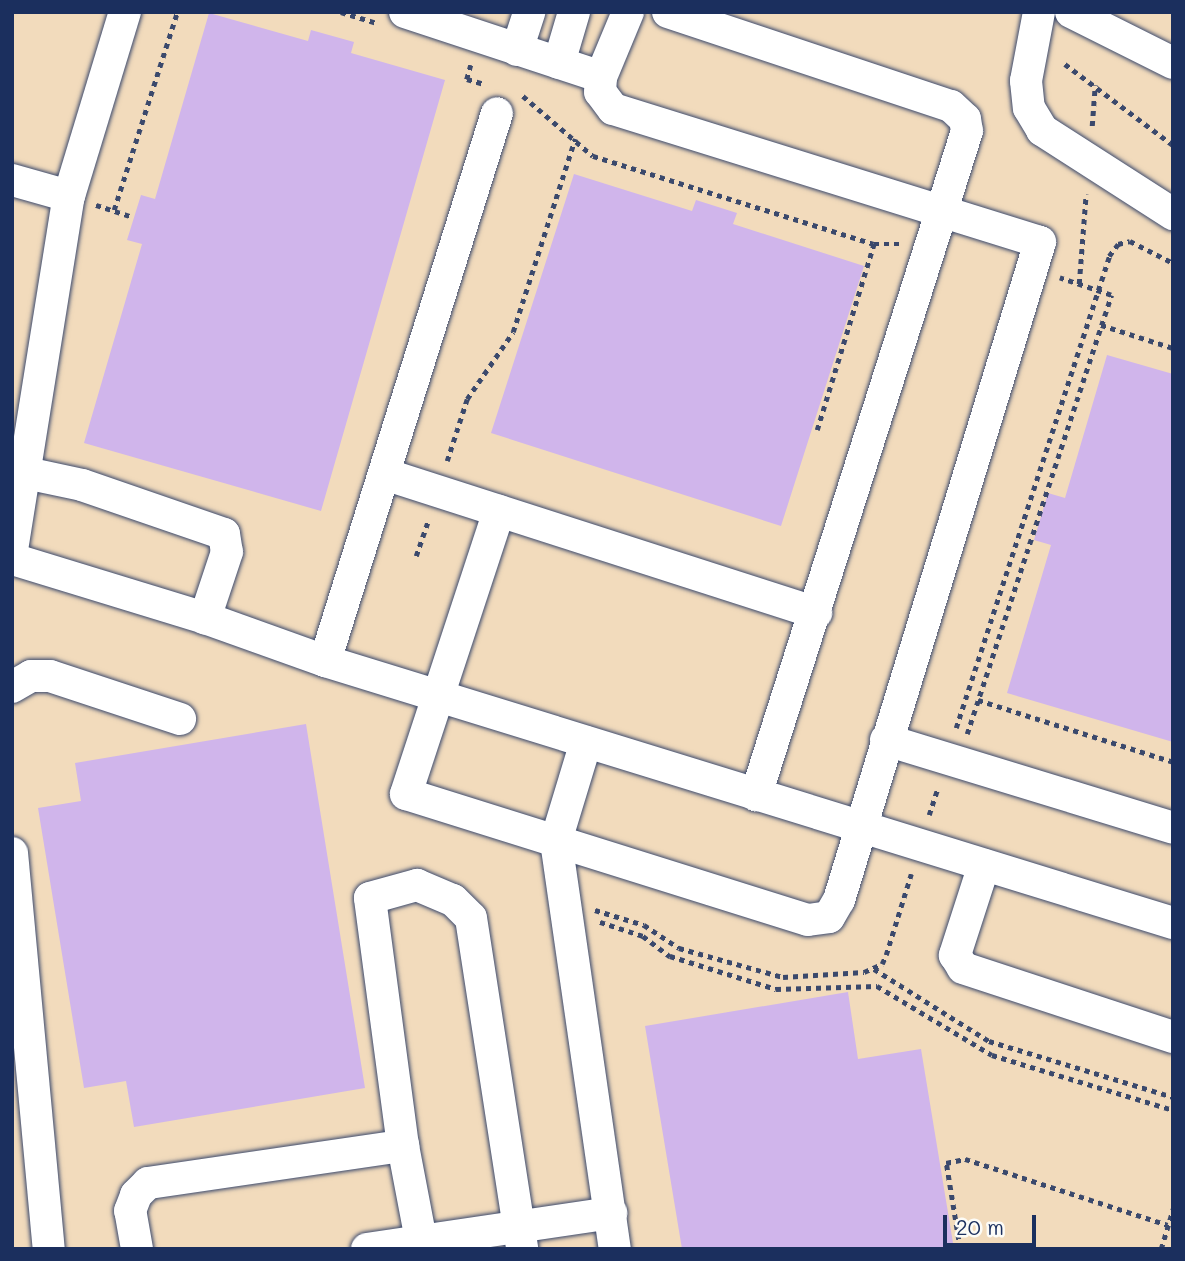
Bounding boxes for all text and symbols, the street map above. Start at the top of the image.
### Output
scale bar [947,1202,1040,1246]
text: 20 m [956,1213,1004,1240]

